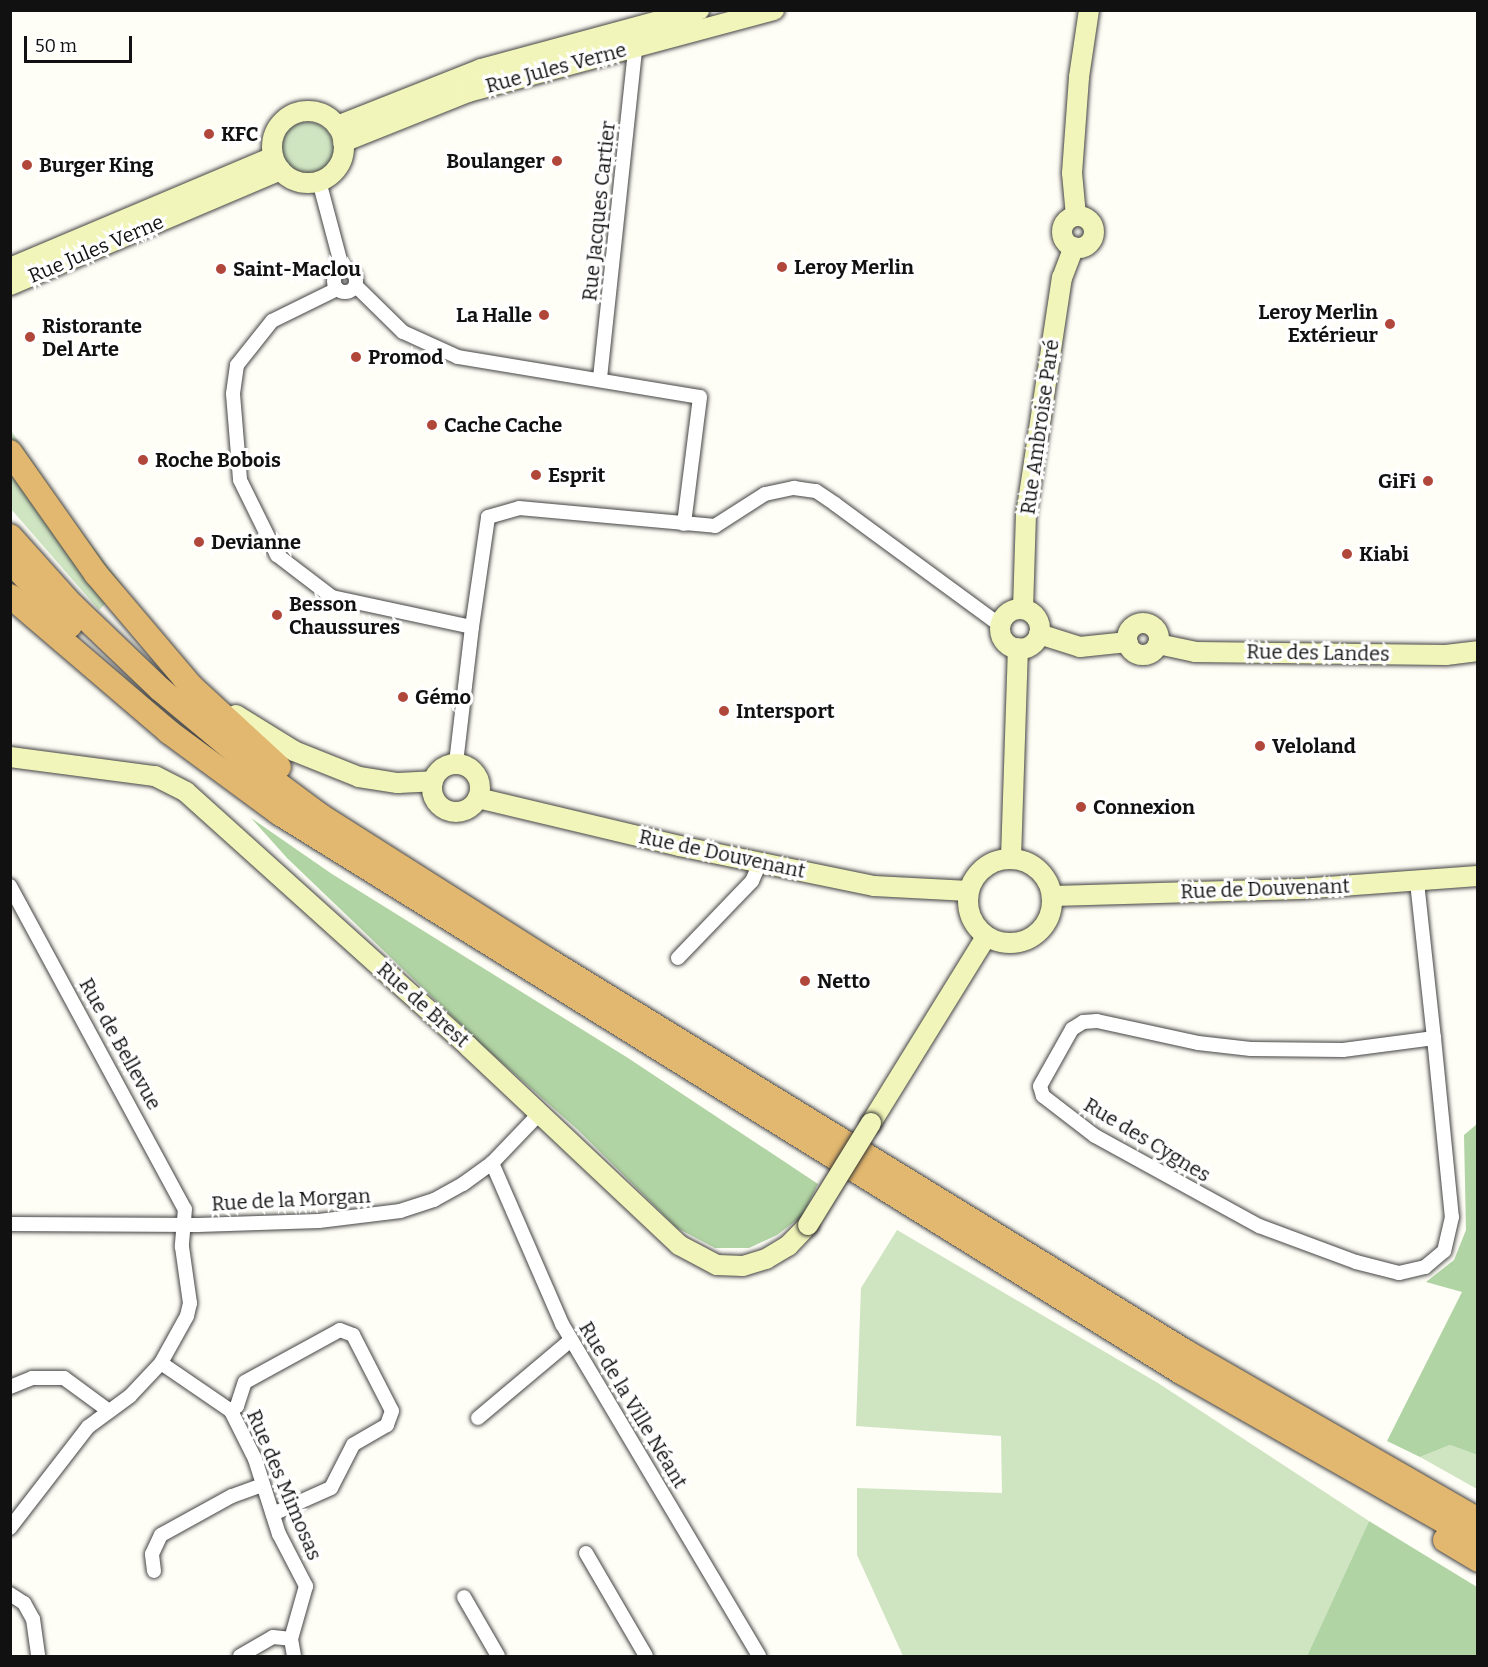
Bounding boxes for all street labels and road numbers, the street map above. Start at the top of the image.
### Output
street label: Rue Jules Verne [483,38,629,98]
street label: Rue Jacques Cartier [578,120,620,302]
street label: Rue Jules Verne [25,210,167,288]
street label: Rue Ambroise Paré [1016,338,1064,516]
street label: Rue des Landes [1246,640,1390,666]
street label: Rue de Douvenant [637,825,807,883]
street label: Rue de Douvenant [1180,874,1350,904]
street label: Rue de Brest [372,957,474,1053]
street label: Rue de Bellevue [74,974,166,1114]
street label: Rue des Cygnes [1079,1093,1215,1187]
street label: Rue de la Morgan [211,1184,371,1216]
street label: Rue de la Ville Néant [574,1317,692,1493]
street label: Rue des Mimosas [242,1406,326,1564]

